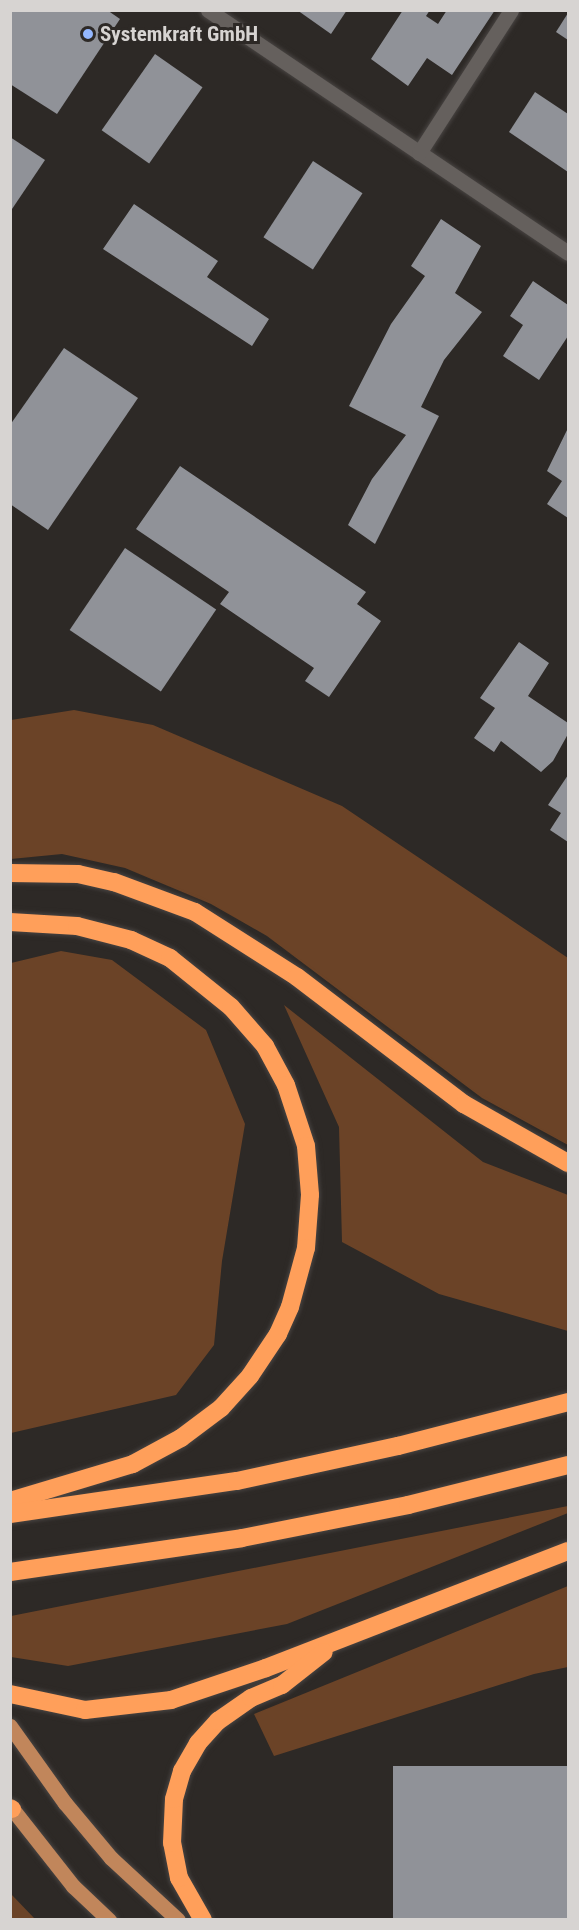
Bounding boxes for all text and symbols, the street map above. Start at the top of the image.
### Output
place label: Systemkraft GmbH [100,21,258,47]
marker: Systemkraft GmbH [81,27,95,41]

